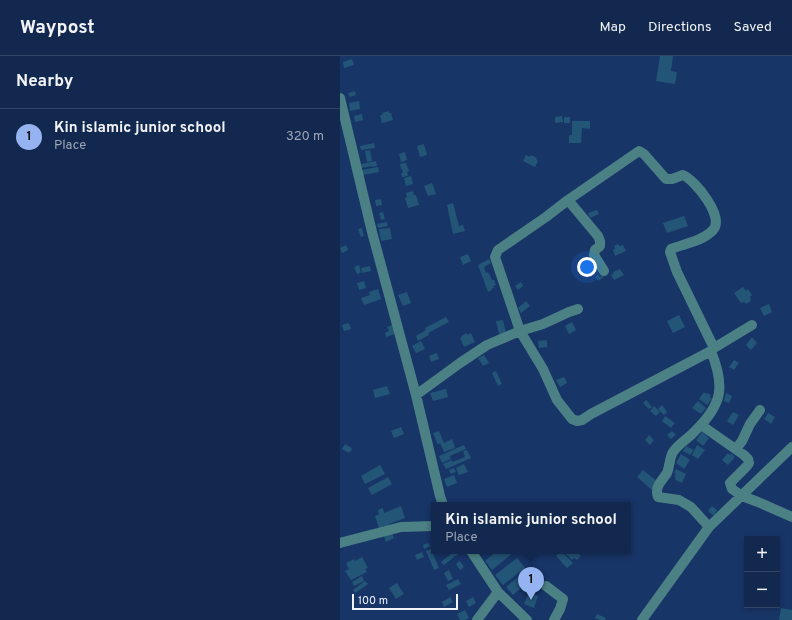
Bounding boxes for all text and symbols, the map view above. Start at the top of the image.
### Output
text: Waypost [20,16,95,40]
text: Map [600,19,626,36]
text: Directions [648,19,712,36]
text: Saved [734,19,772,36]
text: Nearby [16,71,73,93]
text: Kin islamic junior school [54,119,226,138]
text: 1 [26,129,32,145]
text: 320 m [286,129,324,145]
text: Place [54,138,86,154]
your location [577,257,597,277]
popup [431,502,631,554]
text: Kin islamic junior school [445,511,617,530]
text: Place [445,530,477,546]
map controls [744,536,780,608]
button: + [744,536,780,572]
pin: 1 [518,567,544,600]
button: − [744,572,780,608]
scale bar [352,592,458,611]
text: 100 m [358,594,388,608]

